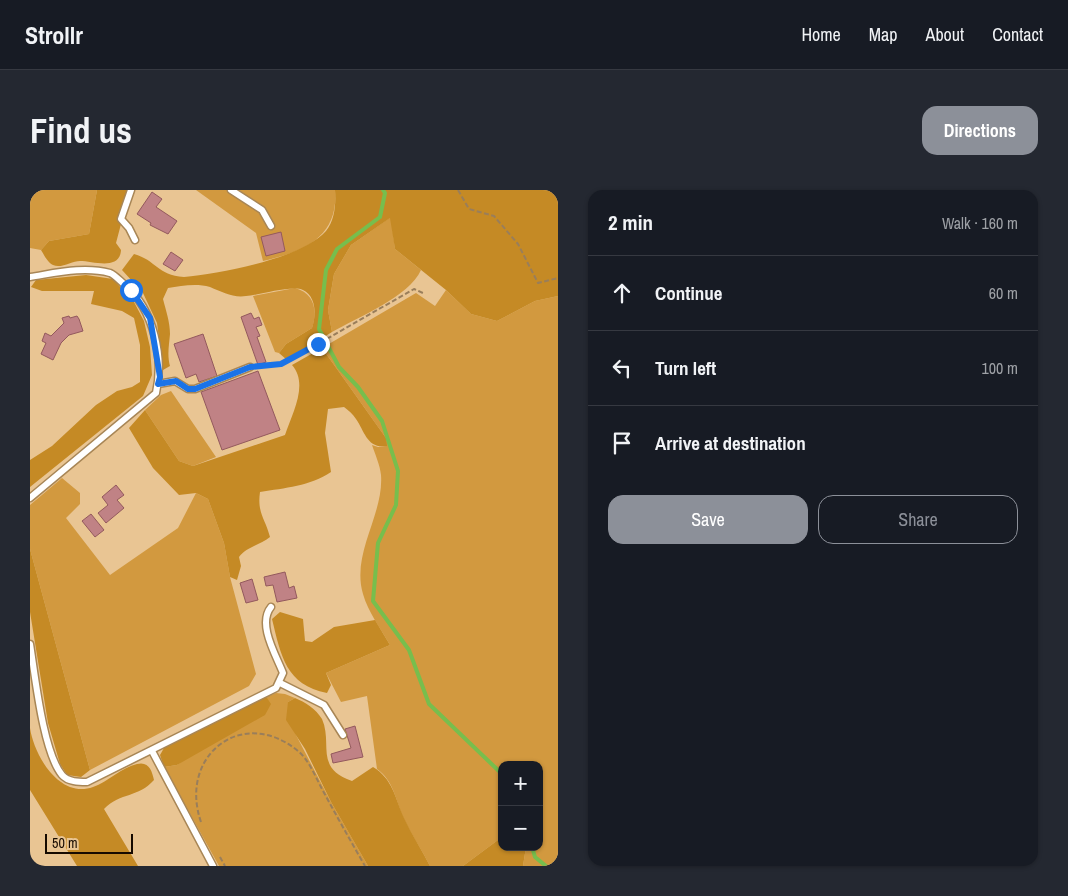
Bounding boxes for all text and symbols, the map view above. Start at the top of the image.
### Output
text: Strollr [25,19,83,51]
text: Home [801,22,841,47]
text: Map [869,22,898,47]
text: About [926,22,964,47]
text: Contact [992,22,1043,47]
button: Directions [922,106,1038,155]
text: Find us [30,107,132,154]
text: 2 min [608,208,653,237]
text: Walk · 160 m [942,212,1018,234]
route start [120,279,143,302]
icon: ahead [608,279,636,307]
text: Continue [655,280,723,306]
text: 60 m [989,282,1018,304]
route end [307,333,330,356]
icon: left [608,354,636,382]
text: Turn left [655,355,716,381]
text: 100 m [982,357,1018,379]
icon: arrive [608,429,636,457]
text: Arrive at destination [655,430,806,456]
button: Save [608,495,808,544]
button: Share [818,495,1018,544]
map controls [498,761,543,851]
button: + [498,761,543,806]
button: − [498,806,543,851]
scale bar [45,831,132,854]
text: 50 m [52,834,78,852]

